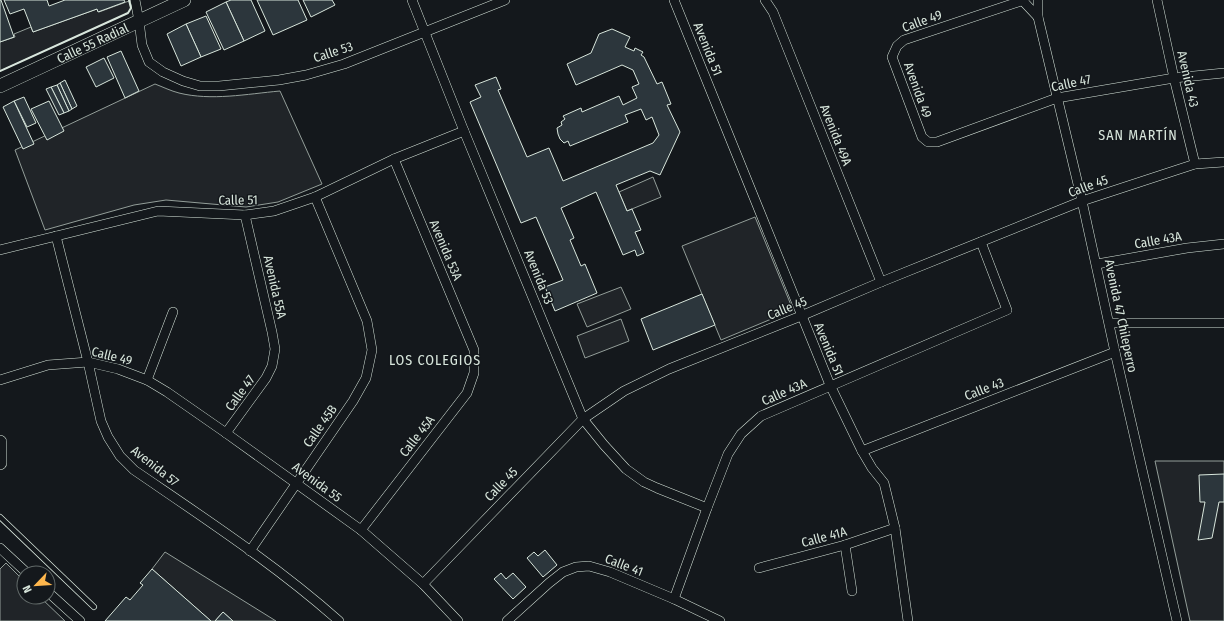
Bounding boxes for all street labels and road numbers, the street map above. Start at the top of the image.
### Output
street label: Calle 49 [900,7,944,35]
street label: Calle 55 Radial [54,19,131,66]
street label: Avenida 51 [691,20,725,78]
street label: Calle 53 [311,39,355,65]
street label: Avenida 43 [1174,49,1202,109]
street label: Avenida 49 [901,60,935,120]
street label: Calle 47 [1050,71,1092,95]
street label: Avenida 49A [817,102,855,168]
street label: Calle 45 [1066,172,1110,200]
street label: Calle 51 [218,192,258,208]
street label: Avenida 53A [427,218,465,283]
street label: Calle 43A [1133,228,1183,252]
street label: Avenida 53 [521,248,557,306]
street label: Avenida 55A [260,254,290,320]
street label: Avenida 47 Chileperro [1102,258,1140,374]
street label: Calle 45 [765,293,809,323]
street label: Avenida 51 [811,320,847,378]
street label: Calle 49 [90,344,134,368]
street label: Calle 47 [222,372,258,414]
street label: Calle 43A [759,375,809,409]
street label: Calle 43 [962,375,1006,403]
street label: Calle 45B [300,402,340,450]
street label: Calle 45A [396,412,438,460]
street label: Avenida 57 [128,443,182,489]
street label: Avenida 55 [289,459,345,505]
street label: Calle 45 [481,464,521,504]
street label: Calle 41A [800,524,849,550]
street label: Calle 41 [603,551,645,579]

